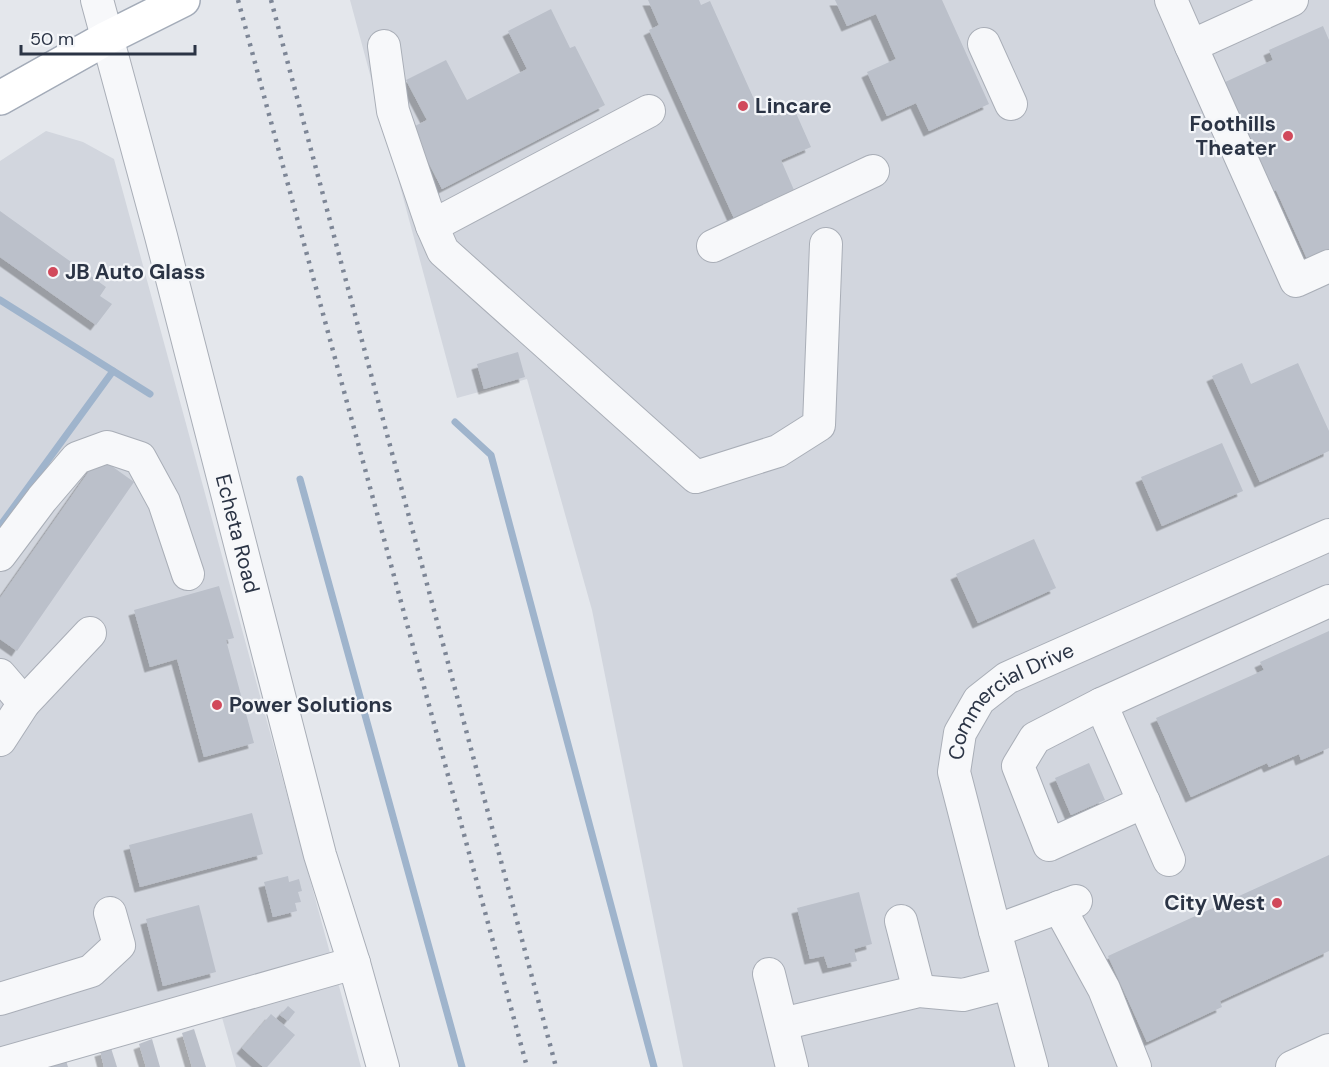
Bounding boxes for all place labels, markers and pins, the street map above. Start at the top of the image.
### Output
place label: Lincare [755,92,832,120]
marker: Lincare [736,99,750,113]
place label: Foothills Theater [1189,110,1276,162]
marker: Foothills Theater [1281,129,1295,143]
place label: JB Auto Glass [65,258,206,286]
marker: JB Auto Glass [46,265,60,279]
place label: Power Solutions [229,691,393,719]
marker: Power Solutions [210,698,224,712]
place label: City West [1164,889,1265,917]
marker: City West [1270,896,1284,910]

